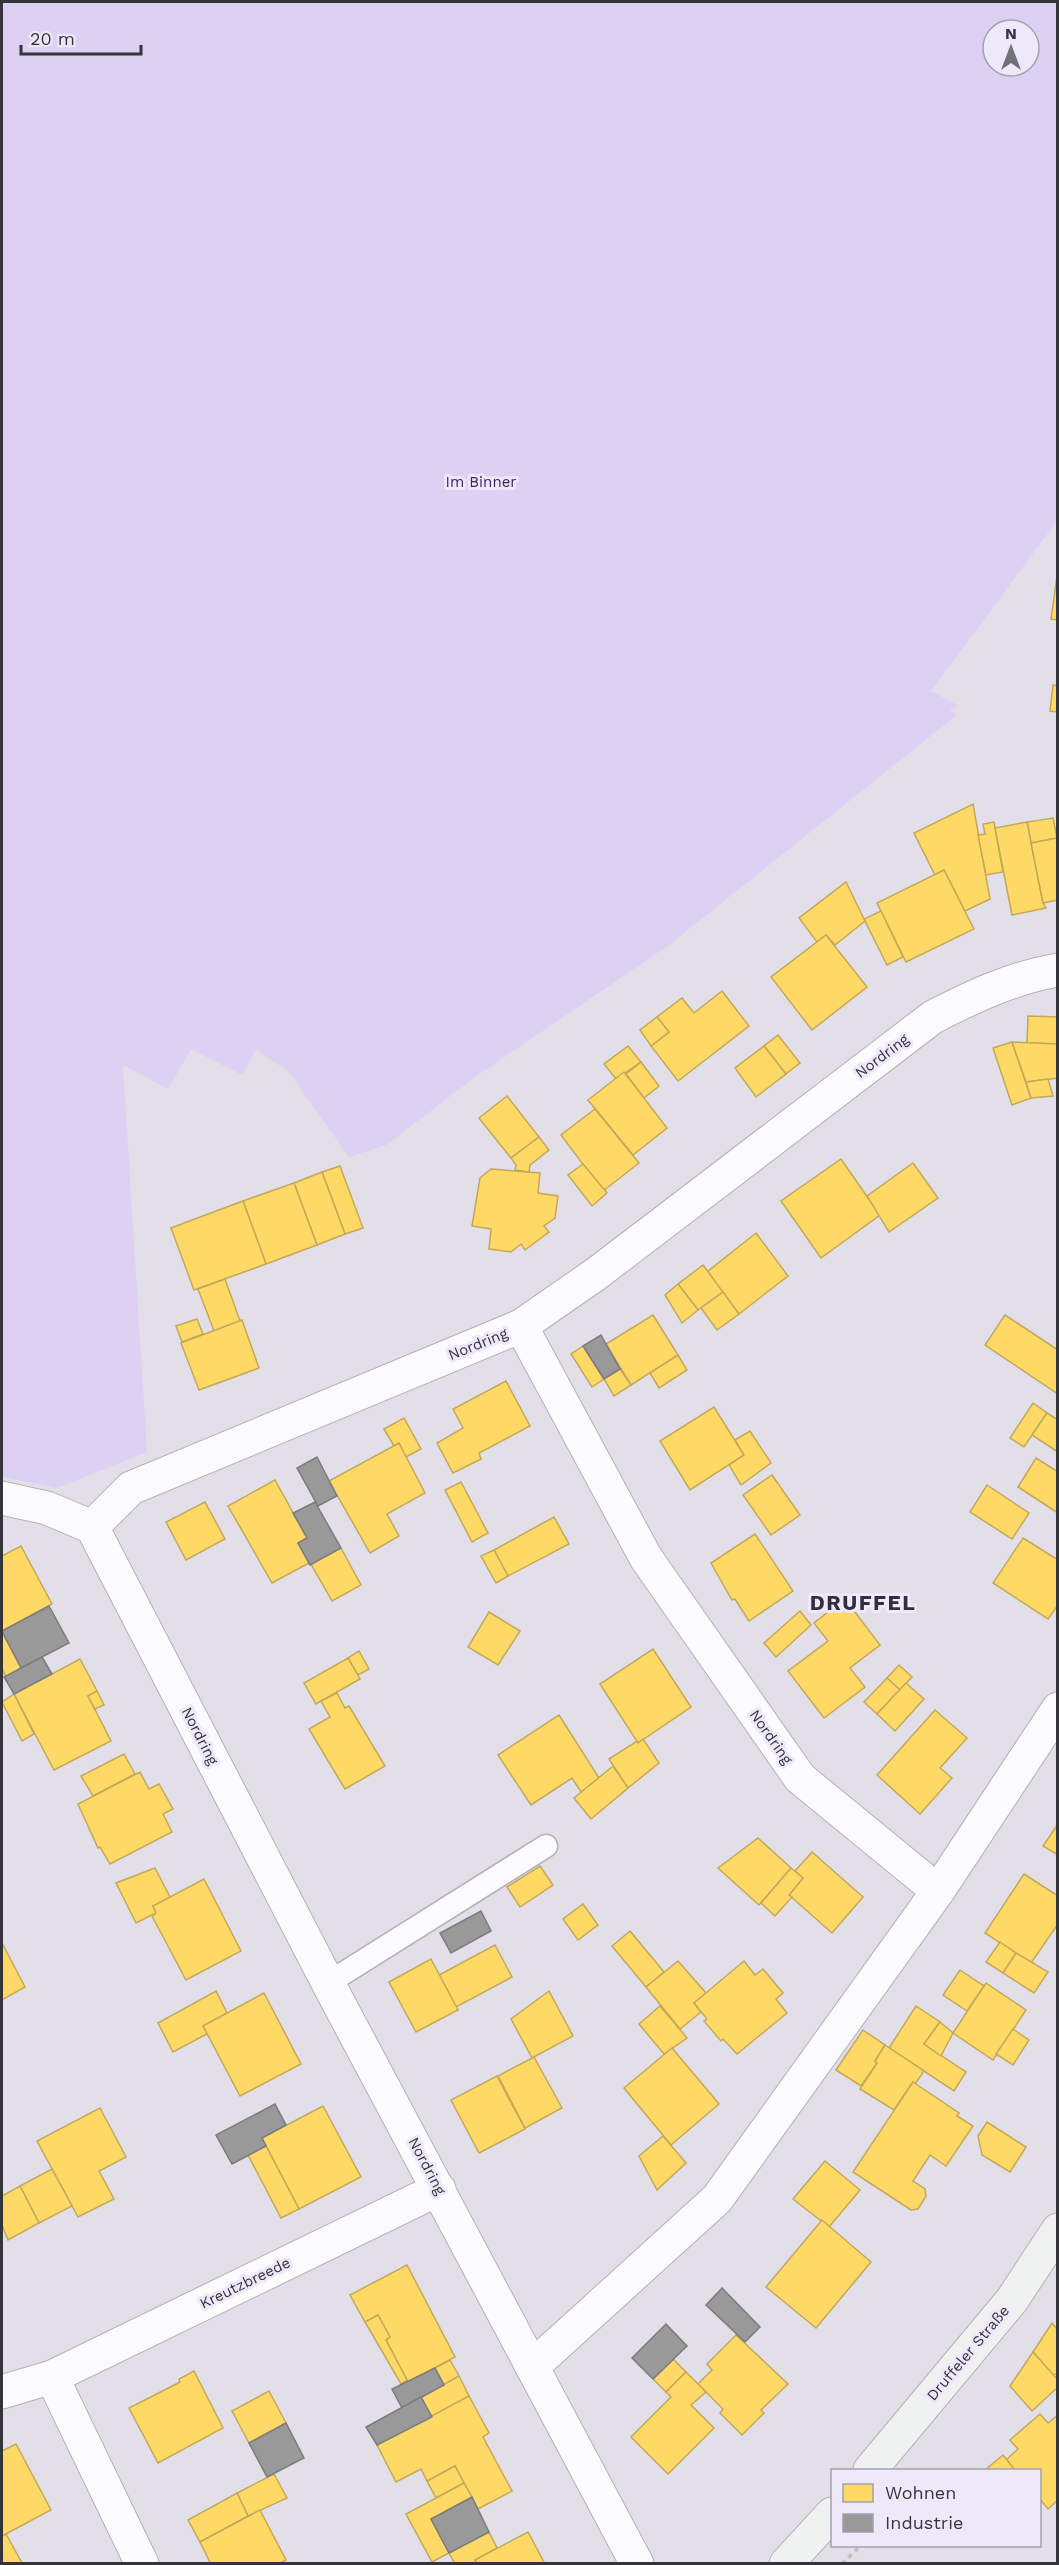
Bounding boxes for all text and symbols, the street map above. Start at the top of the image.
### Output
scale bar [21,18,141,56]
north arrow [981,18,1041,78]
text: N [1005,24,1017,43]
text: 20 m [30,28,75,49]
park label: Im Binner [446,473,516,491]
street label: Nordring [852,1030,912,1082]
street label: Nordring [446,1324,510,1364]
district label: DRUFFEL [810,1590,916,1615]
street label: Nordring [178,1704,222,1768]
street label: Nordring [746,1706,796,1768]
street label: Nordring [404,2134,450,2198]
street label: Kreutzbreede [197,2253,293,2313]
street label: Druffeler Straße [923,2302,1013,2404]
legend [831,2469,1041,2547]
text: Wohnen [885,2482,956,2503]
text: Industrie [885,2512,963,2533]

